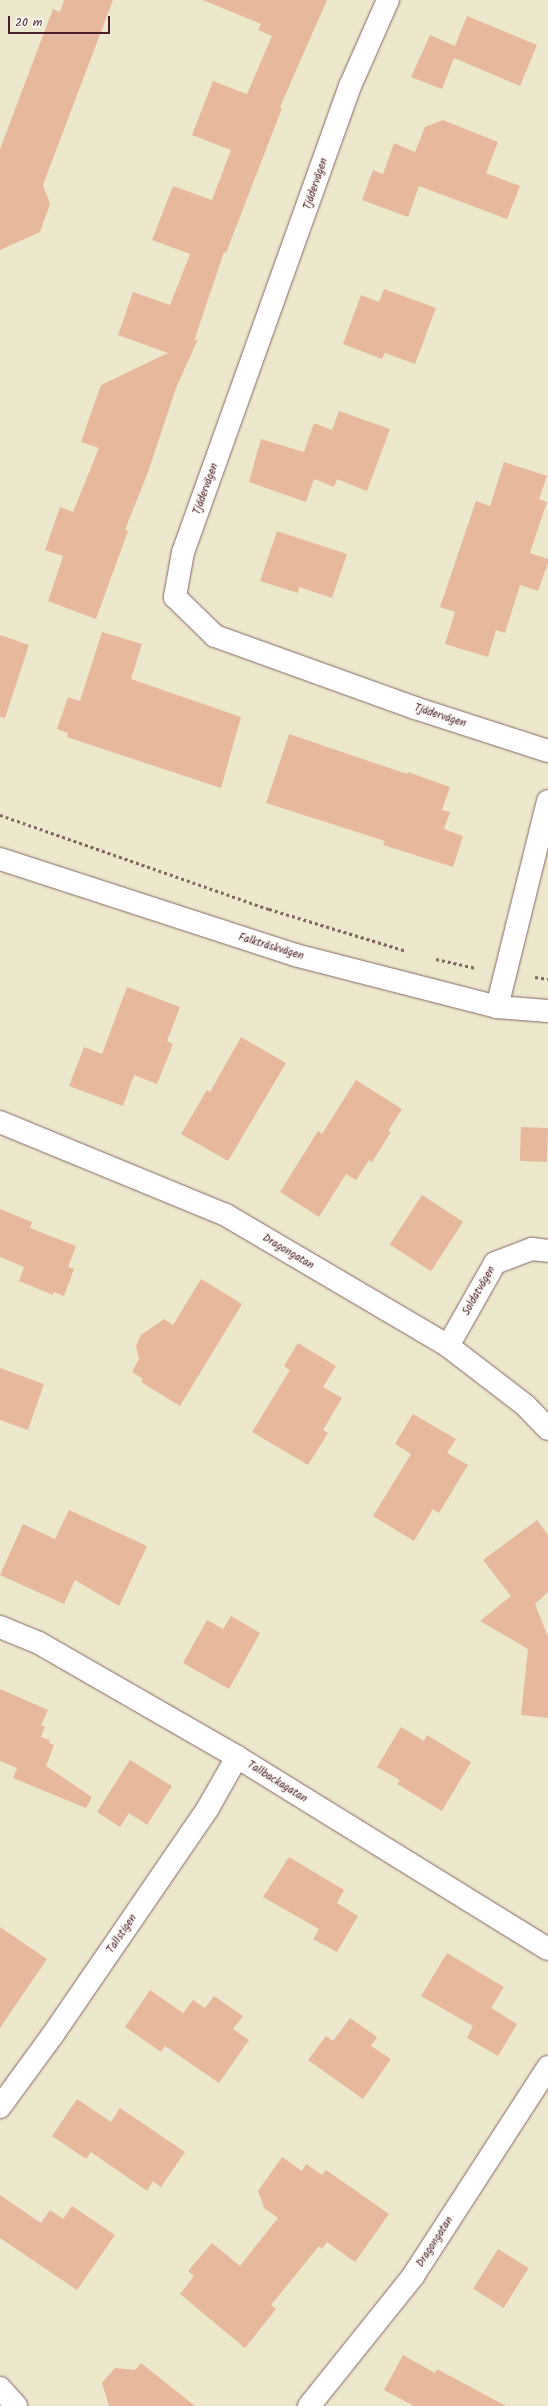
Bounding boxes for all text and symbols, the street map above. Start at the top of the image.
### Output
scale bar [10,8,112,34]
text: 20 m [15,13,42,32]
street label: Tjädervägen [301,156,331,212]
street label: Tjädervägen [191,461,221,517]
street label: Tjädervägen [412,701,468,731]
street label: Falkträskvägen [237,931,305,963]
street label: Dragongatan [260,1232,316,1272]
street label: Soldatvägen [460,1264,498,1318]
street label: Tallbackagatan [245,1758,309,1806]
street label: Tallstigen [104,1912,140,1956]
street label: Dragongatan [414,2214,456,2270]

